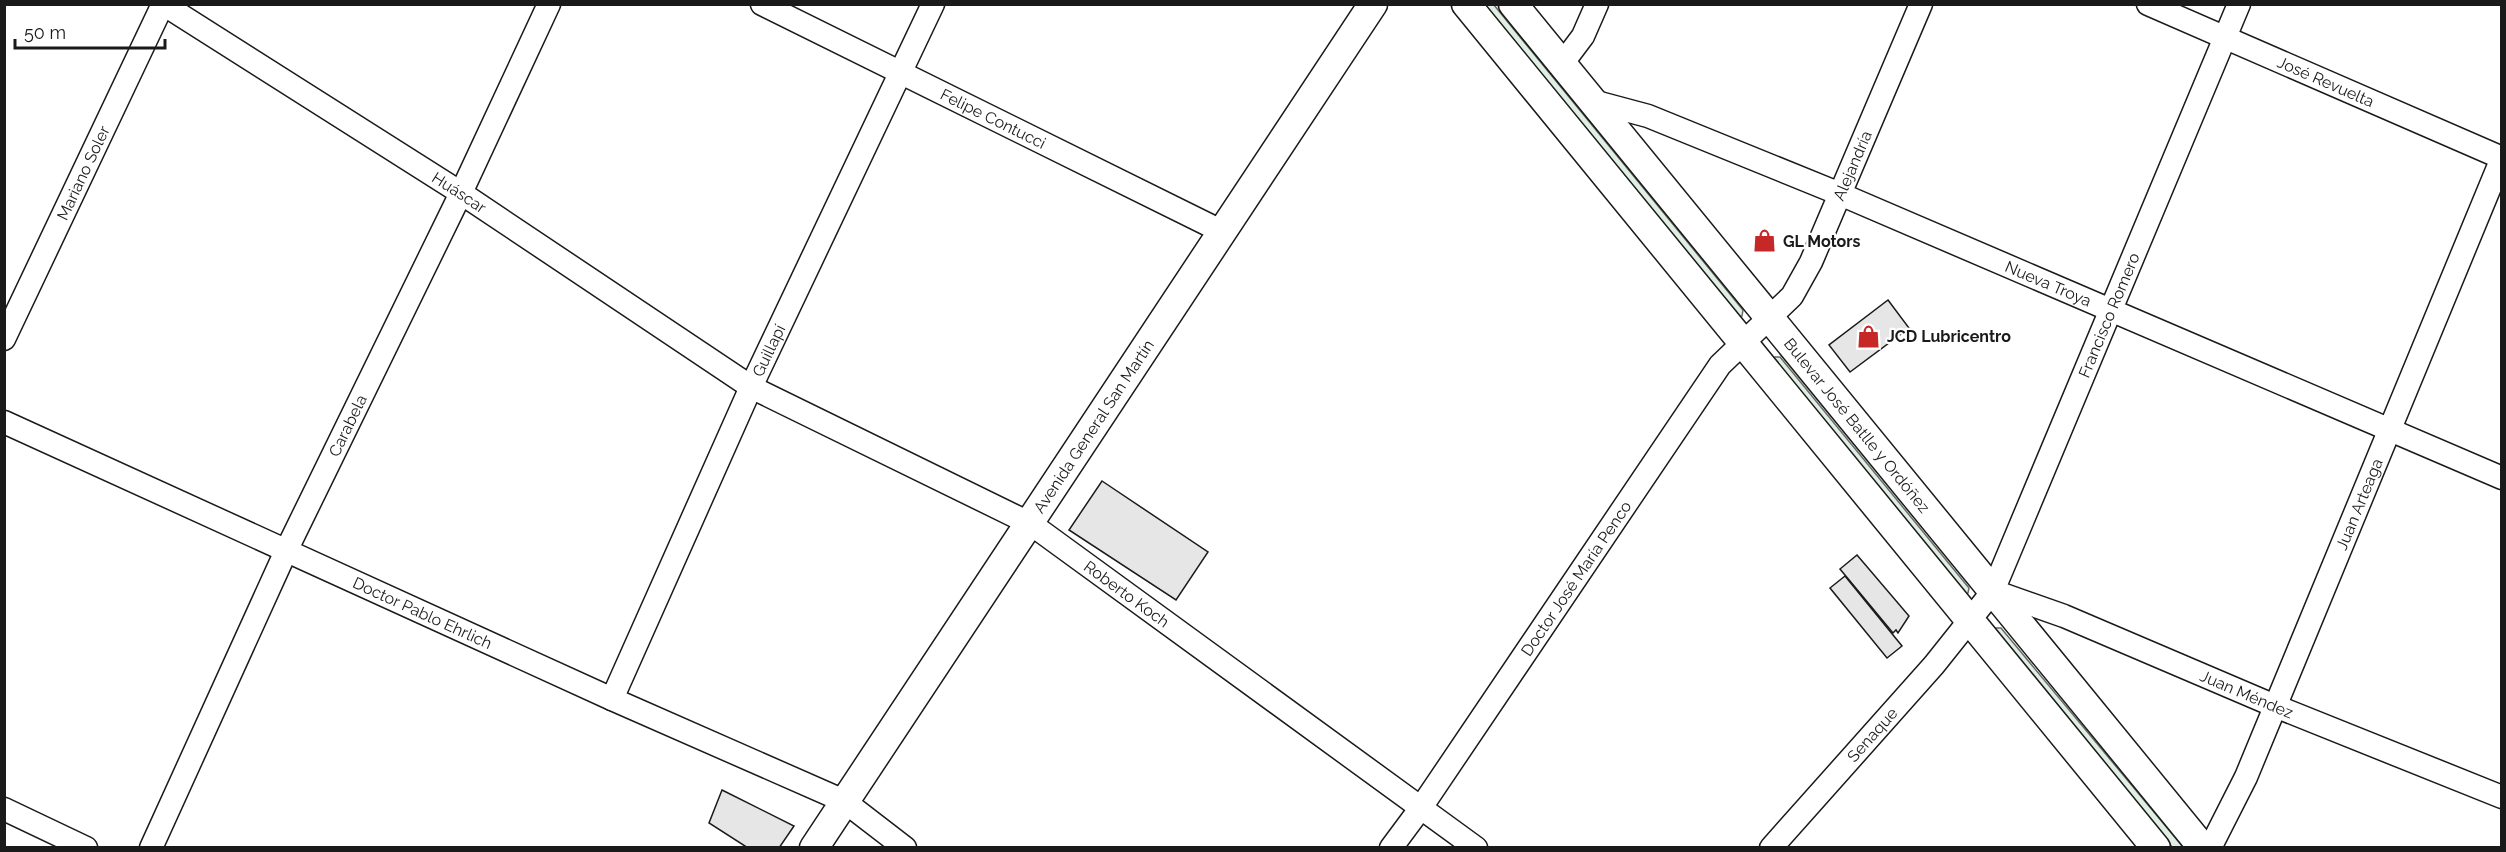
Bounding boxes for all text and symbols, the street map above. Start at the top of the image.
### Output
scale bar [15,12,165,50]
text: 50 m [24,22,66,43]
street label: José Revuelta [2275,52,2377,111]
street label: Felipe Contucci [937,84,1049,152]
street label: Mariano Soler [52,122,114,223]
street label: Alejandría [1829,128,1875,203]
street label: Huáscar [429,168,490,217]
shop icon: GL Motors [1752,228,1778,254]
place label: GL Motors [1783,232,1861,251]
street label: Francisco Romero [2074,250,2143,380]
street label: Nueva Troya [2002,257,2094,310]
street label: Guillapí [748,321,789,380]
shop icon: JCD Lubricentro [1856,323,1882,349]
place label: JCD Lubricentro [1887,327,2011,346]
street label: Bulevar José Batlle y Ordóñez [1780,334,1934,517]
street label: Avenida General San Martín [1029,336,1158,516]
street label: Carabela [324,391,370,459]
street label: Juan Arteaga [2332,455,2386,553]
street label: Doctor José María Penco [1517,497,1635,660]
street label: Roberto Koch [1080,556,1173,631]
street label: Doctor Pablo Ehrlich [350,573,495,653]
street label: Juan Méndez [2198,666,2296,722]
street label: Senaque [1843,704,1901,765]

